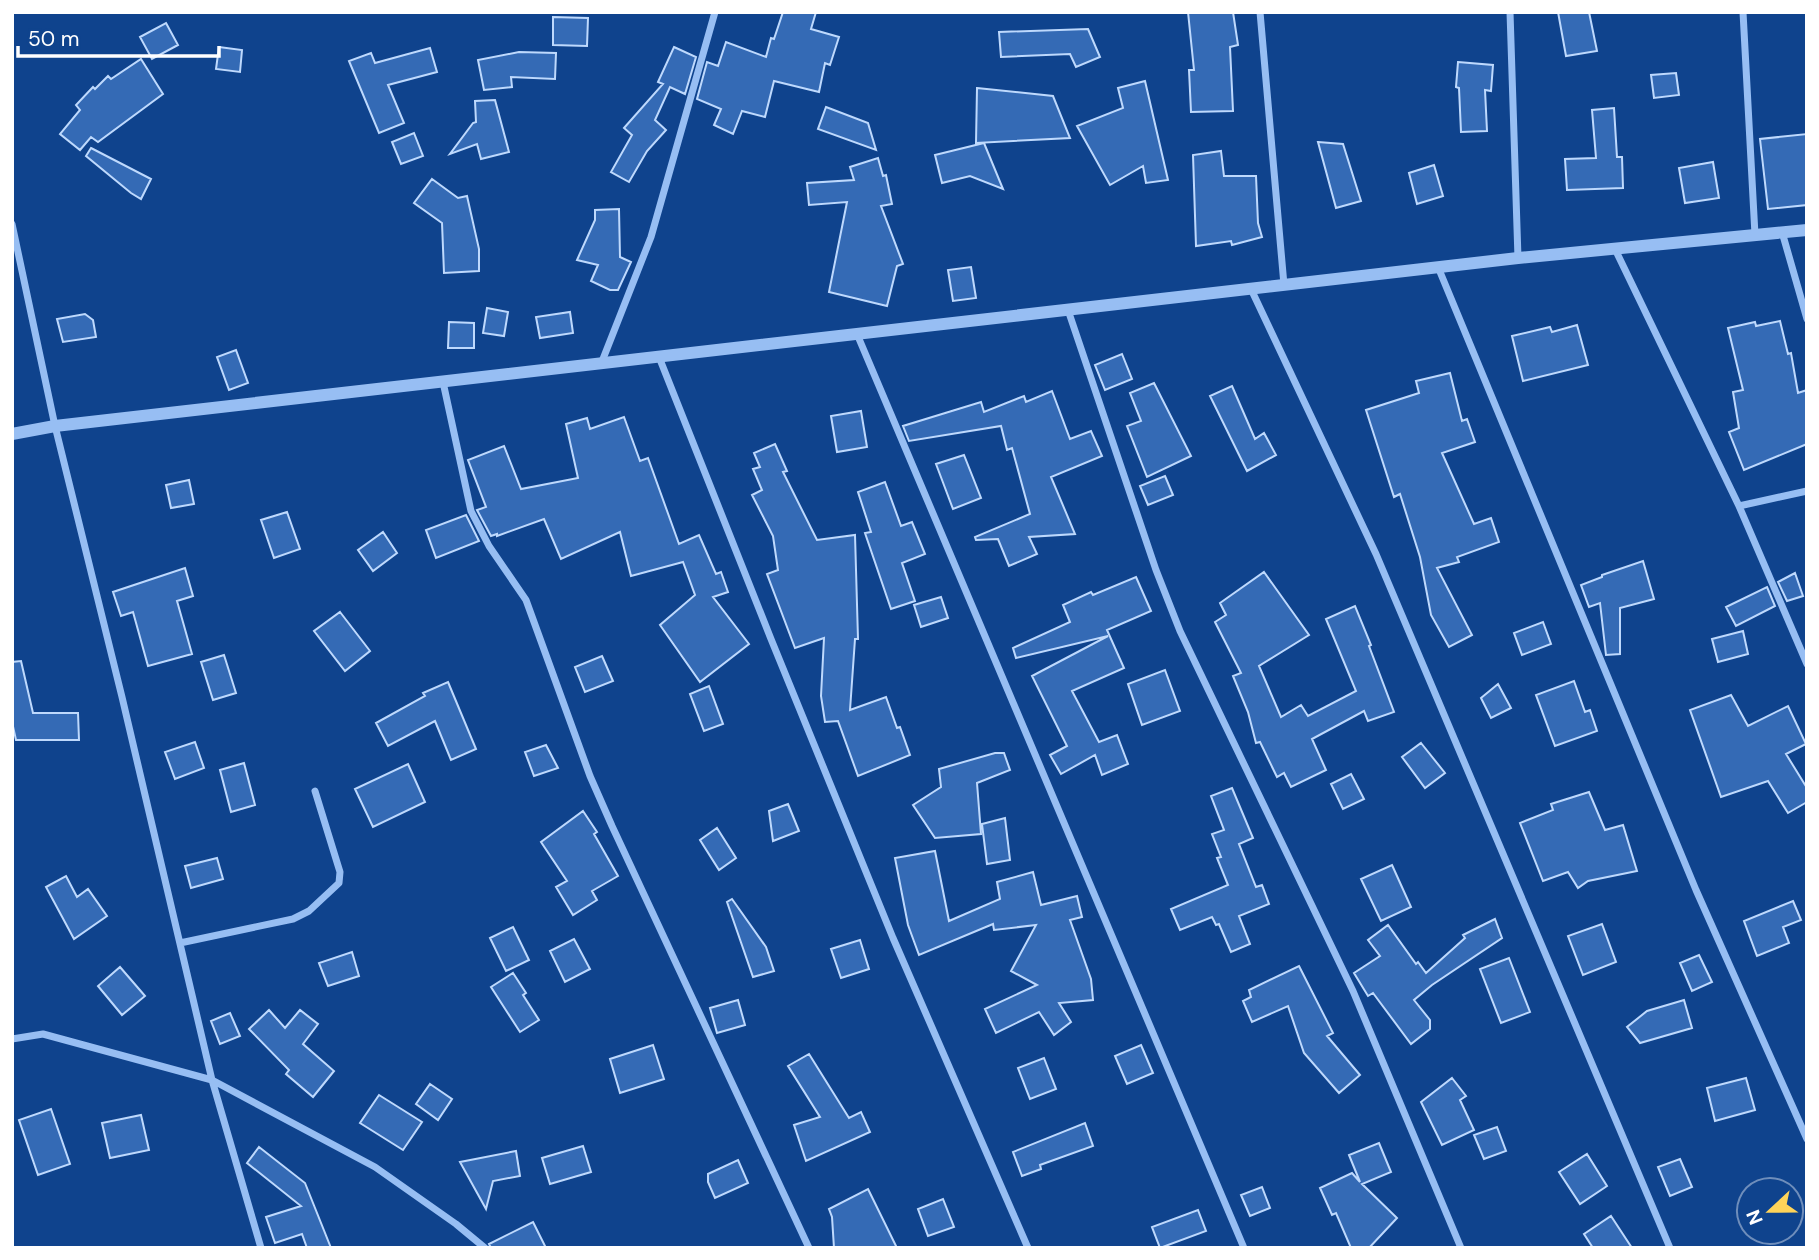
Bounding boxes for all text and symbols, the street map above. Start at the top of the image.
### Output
scale bar [18,14,219,58]
text: 50 m [28,25,79,53]
north arrow [1735,1176,1805,1246]
text: N [1741,1206,1769,1228]

